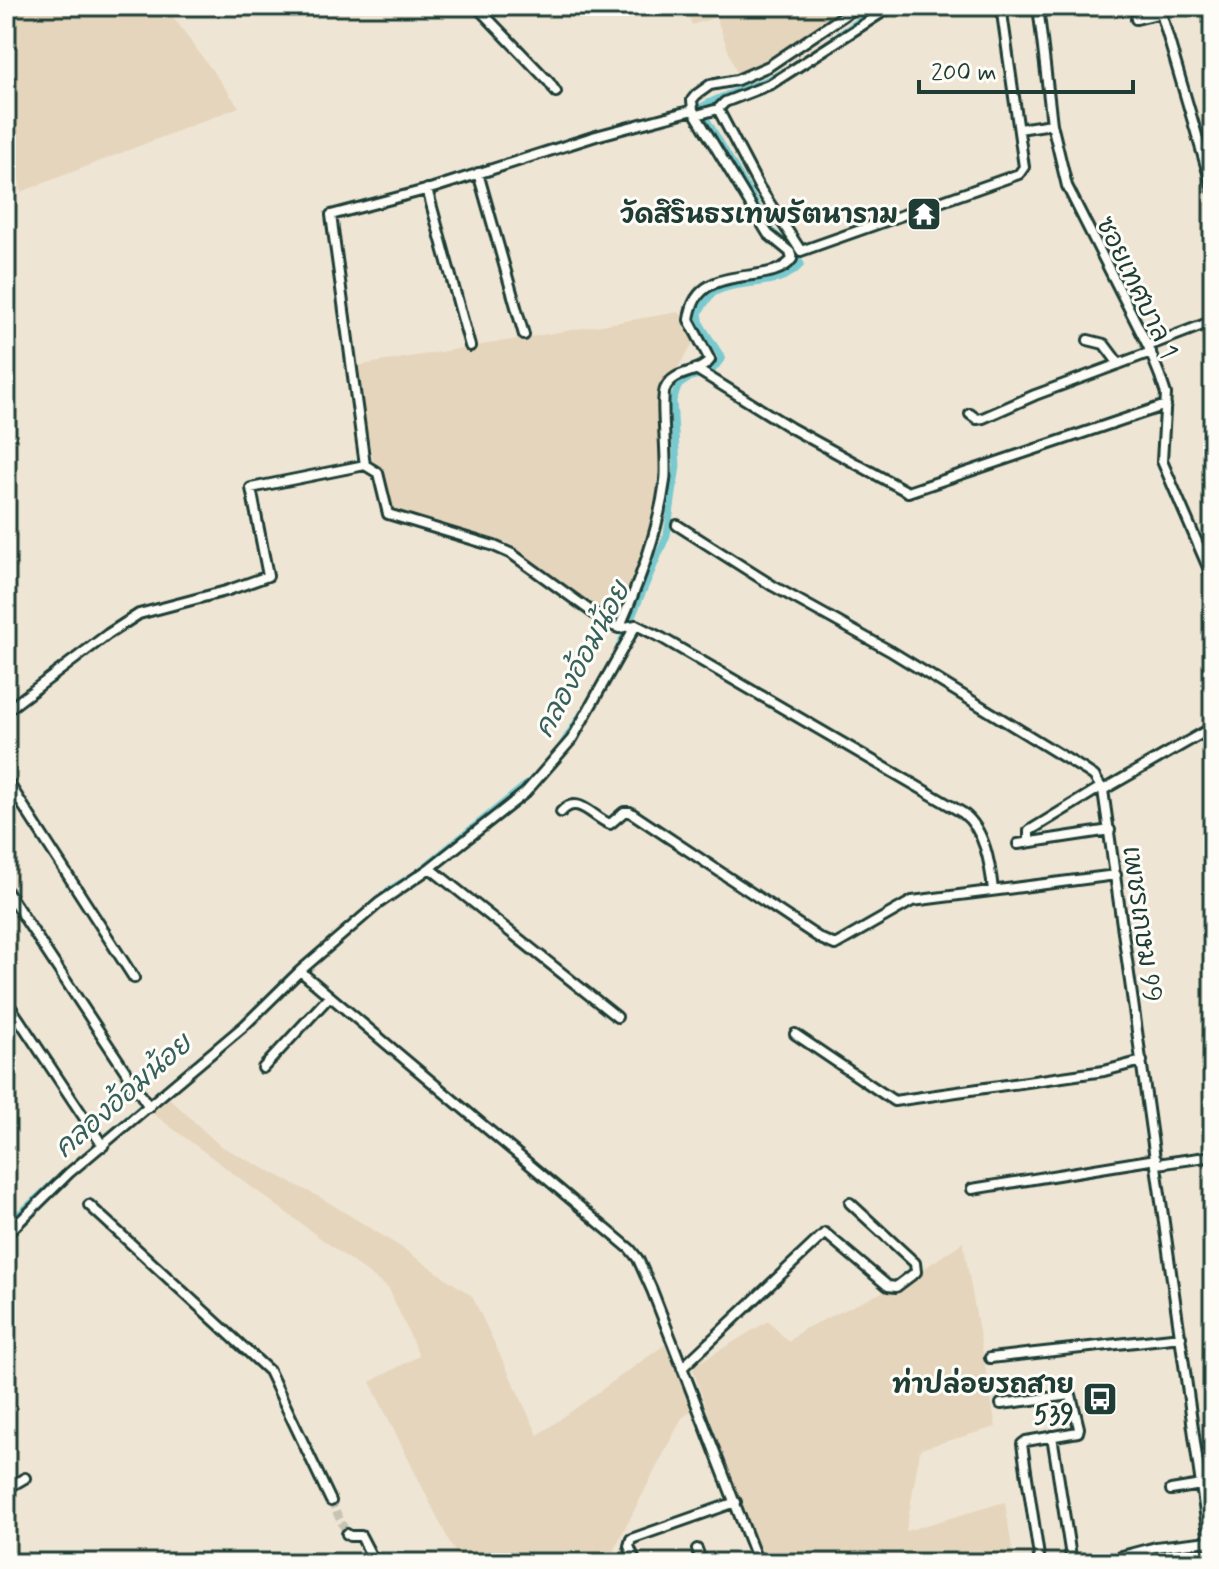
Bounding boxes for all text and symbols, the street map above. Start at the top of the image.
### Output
scale bar [919,44,1133,94]
text: 200 m [931,58,997,89]
temple icon: วัดสิรินธรเทพรัตนาราม [905,195,943,233]
place label: วัดสิรินธรเทพรัตนาราม [620,198,898,233]
street label: ซอยเทศบาล 1 [1087,211,1185,365]
water label: คลองอ้อมน้อย [526,573,641,745]
street label: เพชรเกษม 99 [1113,844,1169,1005]
water label: คลองอ้อมน้อย [46,1024,203,1167]
place label: ท่าปล่อยรถสาย 539 [892,1367,1074,1433]
bus stop icon: ท่าปล่อยรถสาย 539 [1081,1380,1119,1418]

